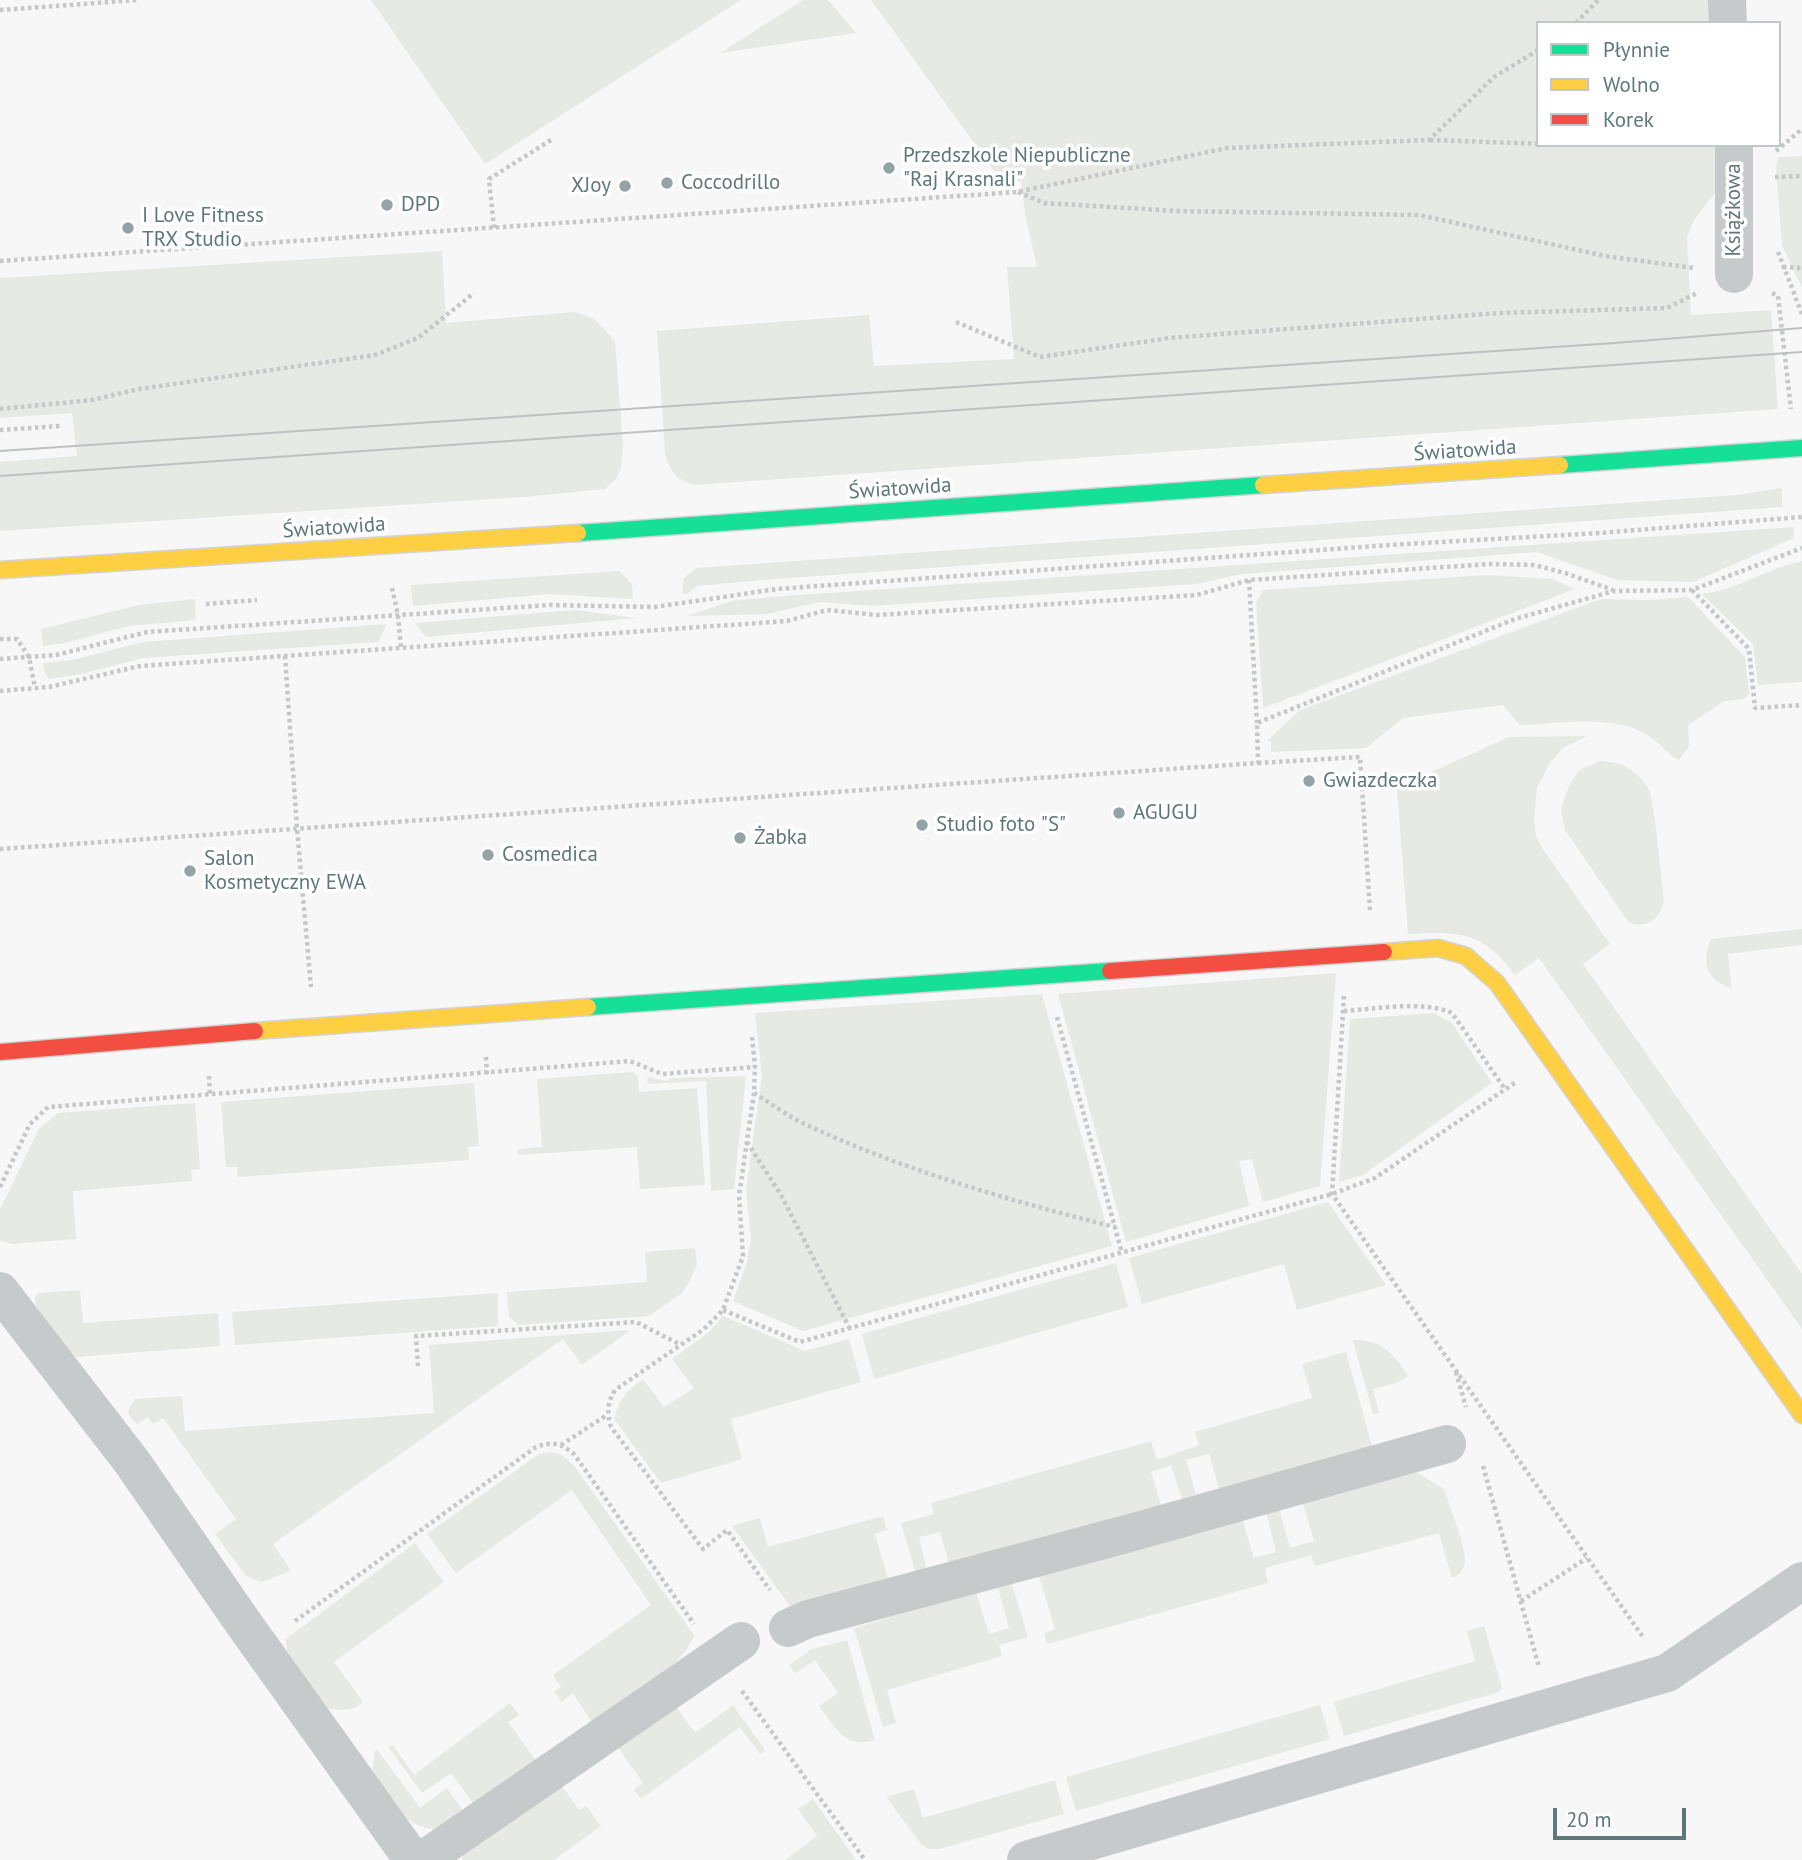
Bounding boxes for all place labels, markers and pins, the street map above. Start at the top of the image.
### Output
place label: Przedszkole Niepubliczne "Raj Krasnali" [903,143,1131,193]
marker: Przedszkole Niepubliczne "Raj Krasnali" [881,160,897,176]
place label: Coccodrillo [681,170,780,196]
place label: XJoy [571,173,611,199]
marker: Coccodrillo [659,175,675,191]
marker: XJoy [617,178,633,194]
place label: DPD [401,192,440,218]
marker: DPD [379,197,395,213]
place label: I Love Fitness TRX Studio [142,203,264,253]
marker: I Love Fitness TRX Studio [120,220,136,236]
place label: Gwiazdeczka [1323,768,1437,794]
marker: Gwiazdeczka [1301,773,1317,789]
place label: AGUGU [1133,800,1198,826]
marker: AGUGU [1111,805,1127,821]
place label: Studio foto "S" [936,812,1066,838]
marker: Studio foto "S" [914,817,930,833]
place label: Żabka [754,825,807,851]
marker: Żabka [732,830,748,846]
place label: Cosmedica [502,842,598,868]
place label: Salon Kosmetyczny EWA [204,846,366,896]
marker: Cosmedica [480,847,496,863]
marker: Salon Kosmetyczny EWA [182,863,198,879]

